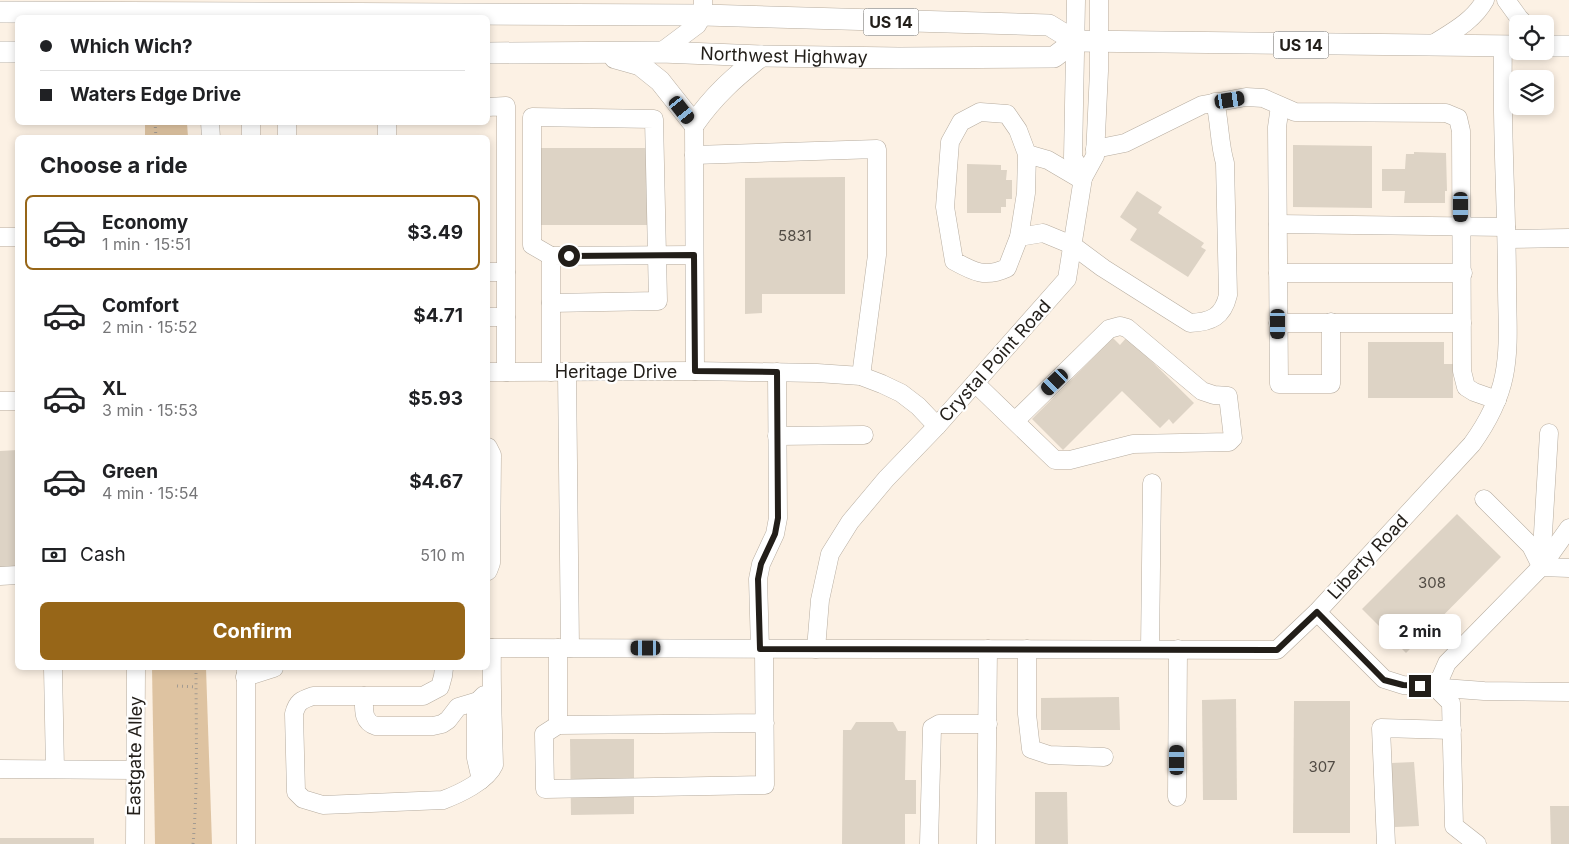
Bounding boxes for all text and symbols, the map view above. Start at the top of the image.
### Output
road number: US 14 [864,8,918,36]
map controls [1509,15,1554,115]
button: locate [1509,15,1554,60]
road number: US 14 [1274,32,1328,58]
text: Which Wich? [70,35,193,58]
street label: Northwest Highway [700,43,868,68]
button: layers [1509,70,1554,115]
text: Waters Edge Drive [70,83,241,106]
car [1214,90,1245,110]
car [666,94,697,126]
text: Choose a ride [40,152,188,178]
car [1453,192,1468,222]
icon: car [42,210,87,255]
text: Economy [102,211,188,234]
text: $3.49 [407,221,463,244]
house number: 5831 [778,226,812,245]
text: 1 min · 15:51 [102,234,191,254]
route start [558,245,580,267]
icon: car [42,293,87,338]
text: Comfort [102,294,179,317]
street label: Crystal Point Road [934,295,1055,426]
text: $4.71 [413,304,463,327]
car [1270,309,1285,339]
text: 2 min · 15:52 [102,317,198,337]
street label: Heritage Drive [555,361,677,382]
car [1039,366,1071,398]
icon: car [42,376,87,421]
text: XL [102,377,127,400]
text: $5.93 [408,387,463,410]
text: 3 min · 15:53 [102,400,198,420]
icon: car [42,459,87,504]
text: Green [102,460,158,483]
text: $4.67 [409,470,463,493]
text: 4 min · 15:54 [102,483,199,503]
street label: Liberty Road [1323,510,1412,603]
icon: cash [40,541,68,569]
text: Cash [80,543,126,566]
text: 510 m [420,545,465,565]
house number: 308 [1418,573,1446,592]
button: Confirm [40,602,465,660]
callout: 2 min [1379,614,1461,648]
text: 2 min [1399,621,1441,641]
car [631,641,661,656]
route end [1409,675,1431,697]
street label: Eastgate Alley [123,696,146,816]
car [1169,745,1184,775]
house number: 307 [1309,757,1335,776]

